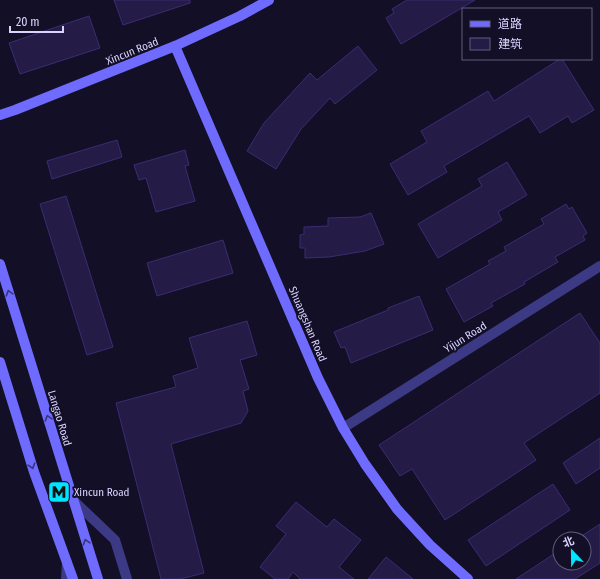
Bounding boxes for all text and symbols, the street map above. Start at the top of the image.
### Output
scale bar [10,8,63,34]
legend [462,8,592,60]
text: 20 m [16,15,40,29]
text: 道路 [498,17,522,31]
street label: Xincun Road [104,35,160,68]
text: 建筑 [498,37,522,51]
street label: Shuangshan Road [286,285,329,364]
one-way arrow [5,290,14,297]
street label: Yijun Road [441,319,489,356]
street label: Langao Road [45,389,74,448]
one-way arrow [44,414,53,421]
one-way arrow [27,462,36,469]
metro station icon: Xincun Road [46,479,72,505]
place label: Xincun Road [74,486,130,499]
north arrow [552,531,592,571]
text: 北 [561,534,576,550]
one-way arrow [82,538,91,545]

